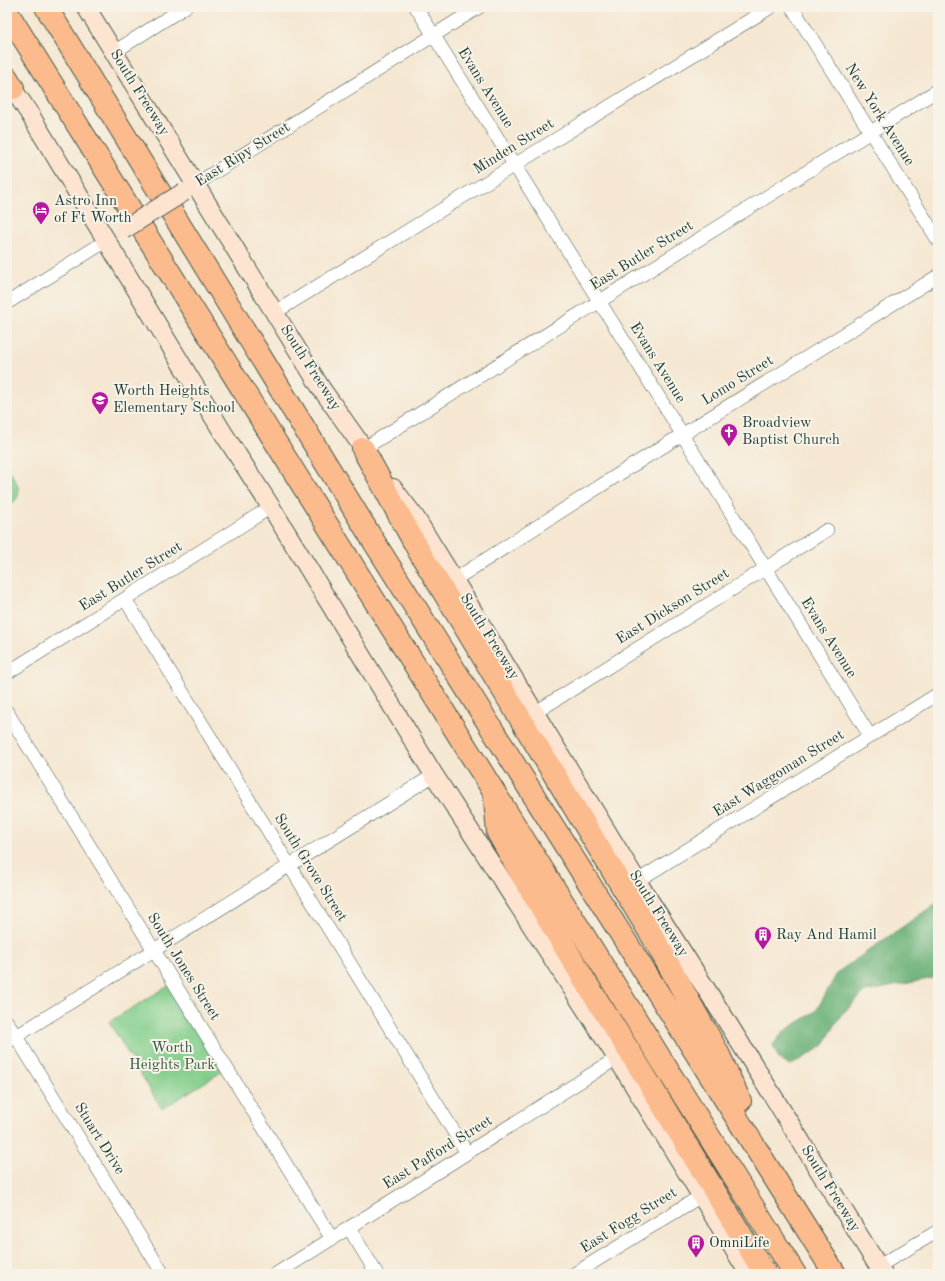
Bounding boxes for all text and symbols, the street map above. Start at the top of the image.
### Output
street label: Evans Avenue [454,45,516,131]
street label: South Freeway [106,47,172,139]
street label: New York Avenue [842,61,917,169]
street label: Minden Street [471,116,557,178]
street label: East Ripy Street [193,120,293,190]
place label: Astro Inn of Ft Worth [54,194,132,226]
hotel icon: Astro Inn of Ft Worth [31,200,51,225]
street label: East Butler Street [588,218,696,294]
street label: Evans Avenue [626,320,688,406]
street label: South Freeway [277,323,343,414]
street label: Lomo Street [700,353,776,409]
place label: Worth Heights Elementary School [113,384,235,416]
school or university icon: Worth Heights Elementary School [90,390,110,415]
place label: Broadview Baptist Church [742,416,840,448]
church icon: Broadview Baptist Church [719,422,739,447]
street label: East Butler Street [77,539,185,615]
street label: East Dickson Street [614,566,732,648]
street label: South Freeway [456,591,522,683]
street label: Evans Avenue [797,595,859,681]
street label: East Waggoman Street [711,728,847,820]
street label: South Grove Street [271,811,349,925]
street label: South Freeway [625,868,691,960]
street label: South Jones Street [144,911,222,1023]
building icon: Ray And Hamil [753,925,773,950]
place label: Ray And Hamil [776,928,877,943]
park label: Worth Heights Park [129,1041,215,1073]
street label: Stuart Drive [71,1100,127,1178]
street label: East Pafford Street [381,1113,495,1193]
street label: South Freeway [797,1143,863,1235]
street label: East Fogg Street [578,1185,680,1257]
building icon: OmniLife [686,1233,706,1258]
place label: OmniLife [709,1236,770,1251]

